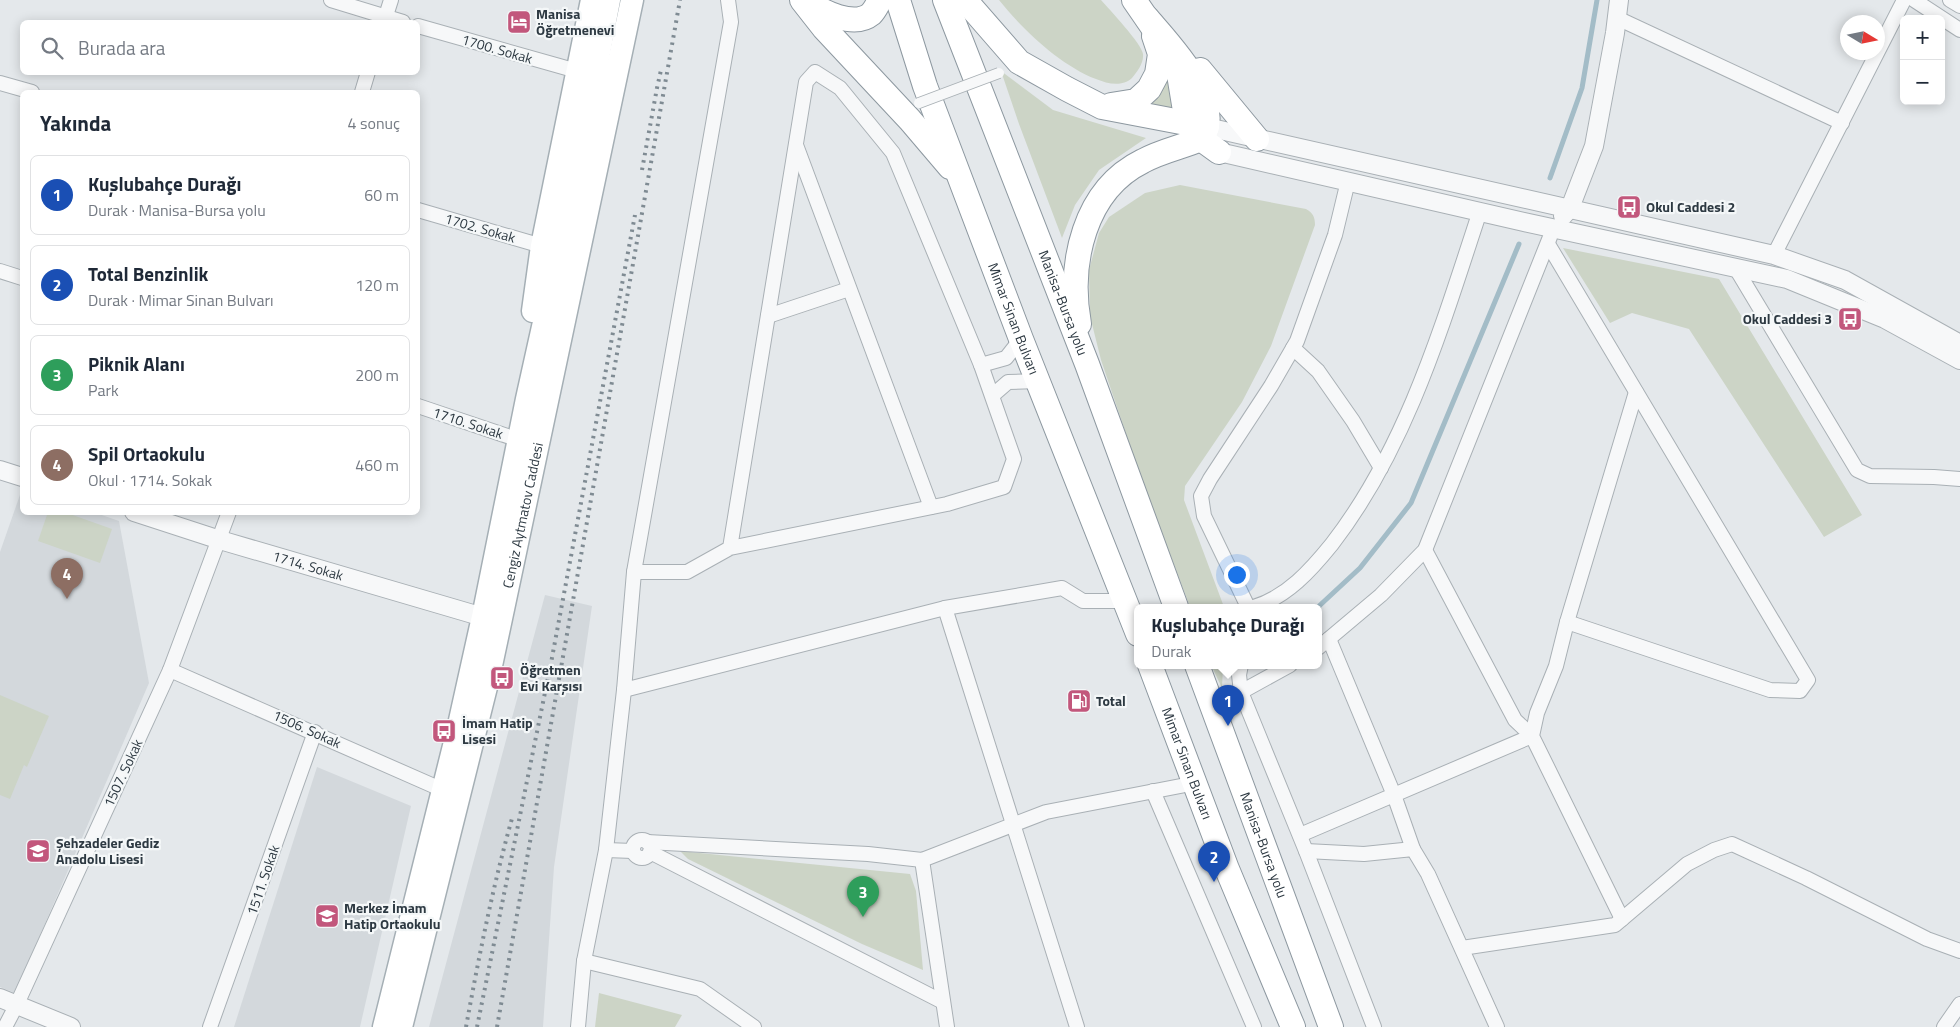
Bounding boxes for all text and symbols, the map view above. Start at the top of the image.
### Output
place label: Manisa Öğretmenevi [536,3,614,40]
hotel icon: Manisa Öğretmenevi [506,9,532,35]
north arrow [1840,15,1885,60]
map controls [1900,15,1945,105]
button: + [1900,15,1945,60]
search box [20,20,420,75]
street label: 1700. Sokak [459,28,535,69]
text: Burada ara [78,33,165,62]
icon: search [38,34,66,62]
button: − [1900,60,1945,105]
text: Yakında [40,107,111,139]
text: 4 sonuç [348,111,400,135]
text: Kuşlubahçe Durağı [88,169,241,198]
text: 1 [53,183,61,207]
text: 60 m [364,183,399,207]
bus stop icon: Okul Caddesi 2 [1616,194,1642,220]
place label: Okul Caddesi 2 [1646,196,1735,217]
text: Durak · Manisa-Bursa yolu [88,198,266,222]
street label: 1702. Sokak [442,207,518,248]
street label: Manisa-Bursa yolu [1034,247,1094,358]
text: Total Benzinlik [88,259,208,288]
street label: Mimar Sinan Bulvarı [983,259,1045,377]
text: 2 [53,273,61,297]
text: 120 m [355,273,399,297]
text: Durak · Mimar Sinan Bulvarı [88,288,274,312]
bus stop icon: Okul Caddesi 3 [1837,306,1863,332]
place label: Okul Caddesi 3 [1743,308,1832,329]
text: Piknik Alanı [88,349,185,378]
text: 3 [53,363,61,387]
text: 200 m [355,363,399,387]
text: Park [88,378,119,402]
street label: 1710. Sokak [430,401,506,444]
text: Spil Ortaokulu [88,439,205,468]
street label: Cengiz Aytmatov Caddesi [497,440,548,590]
text: 4 [53,453,61,477]
text: 460 m [355,453,399,477]
text: Okul · 1714. Sokak [88,468,212,492]
street label: 1714. Sokak [270,545,346,586]
pin: 4 [51,558,83,599]
your location [1224,562,1250,588]
popup [1134,604,1322,669]
text: Kuşlubahçe Durağı [1151,610,1305,639]
text: Durak [1151,639,1191,663]
place label: Öğretmen Evi Karşısı [520,659,582,696]
bus stop icon: Öğretmen Evi Karşısı [489,665,515,691]
pin: 1 [1212,685,1244,726]
fuel station icon: Total [1066,688,1092,714]
place label: Total [1096,690,1126,711]
street label: 1506. Sokak [270,704,345,753]
street label: Mimar Sinan Bulvarı [1157,704,1218,822]
place label: İmam Hatip Lisesi [462,712,533,749]
bus stop icon: İmam Hatip Lisesi [431,718,457,744]
street label: 1507. Sokak [98,735,148,810]
street label: Manisa-Bursa yolu [1235,789,1293,901]
place label: Şehzadeler Gediz Anadolu Lisesi [56,832,159,869]
school or university icon: Şehzadeler Gediz Anadolu Lisesi [25,838,51,864]
pin: 2 [1198,841,1230,882]
street label: 1511. Sokak [241,842,284,918]
pin: 3 [847,876,879,917]
place label: Merkez İmam Hatip Ortaokulu [344,897,441,934]
school or university icon: Merkez İmam Hatip Ortaokulu [314,903,340,929]

